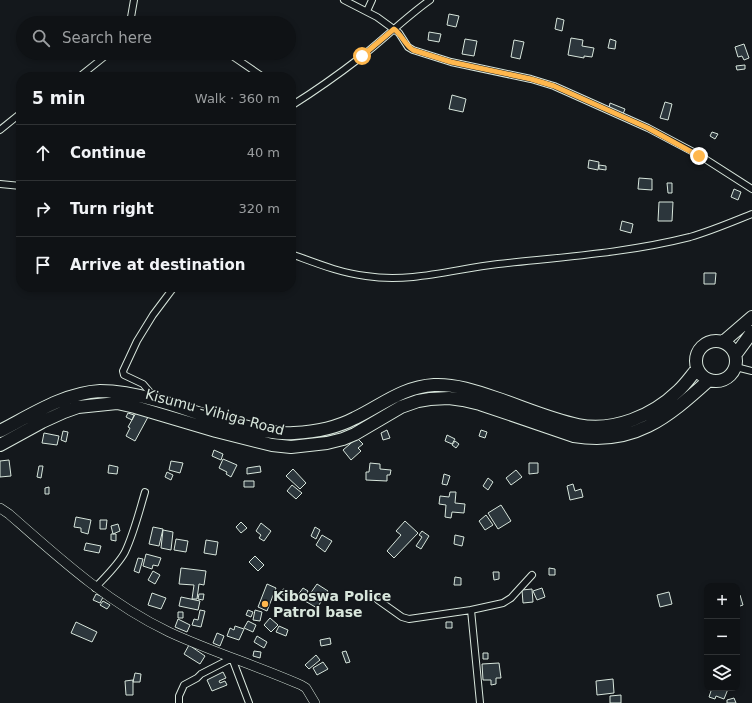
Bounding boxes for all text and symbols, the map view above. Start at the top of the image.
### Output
search box [16,16,296,60]
icon: search [30,27,52,49]
text: Search here [62,29,152,47]
route start [353,47,371,65]
text: 5 min [32,88,85,108]
text: Walk · 360 m [195,91,280,106]
icon: ahead [32,142,54,164]
text: Continue [70,144,146,162]
text: 40 m [247,145,280,160]
route end [690,147,708,165]
icon: right [32,198,54,220]
text: Turn right [70,200,154,218]
text: 320 m [238,201,280,216]
icon: arrive [32,254,54,276]
text: Arrive at destination [70,256,245,274]
street label: Kisumu -Vihiga Road [144,386,286,438]
map controls [704,583,740,691]
button: + [704,583,740,619]
place label: Kiboswa Police Patrol base [273,588,391,620]
marker: Kiboswa Police Patrol base [260,599,270,609]
button: − [704,619,740,655]
button: layers [704,655,740,691]

